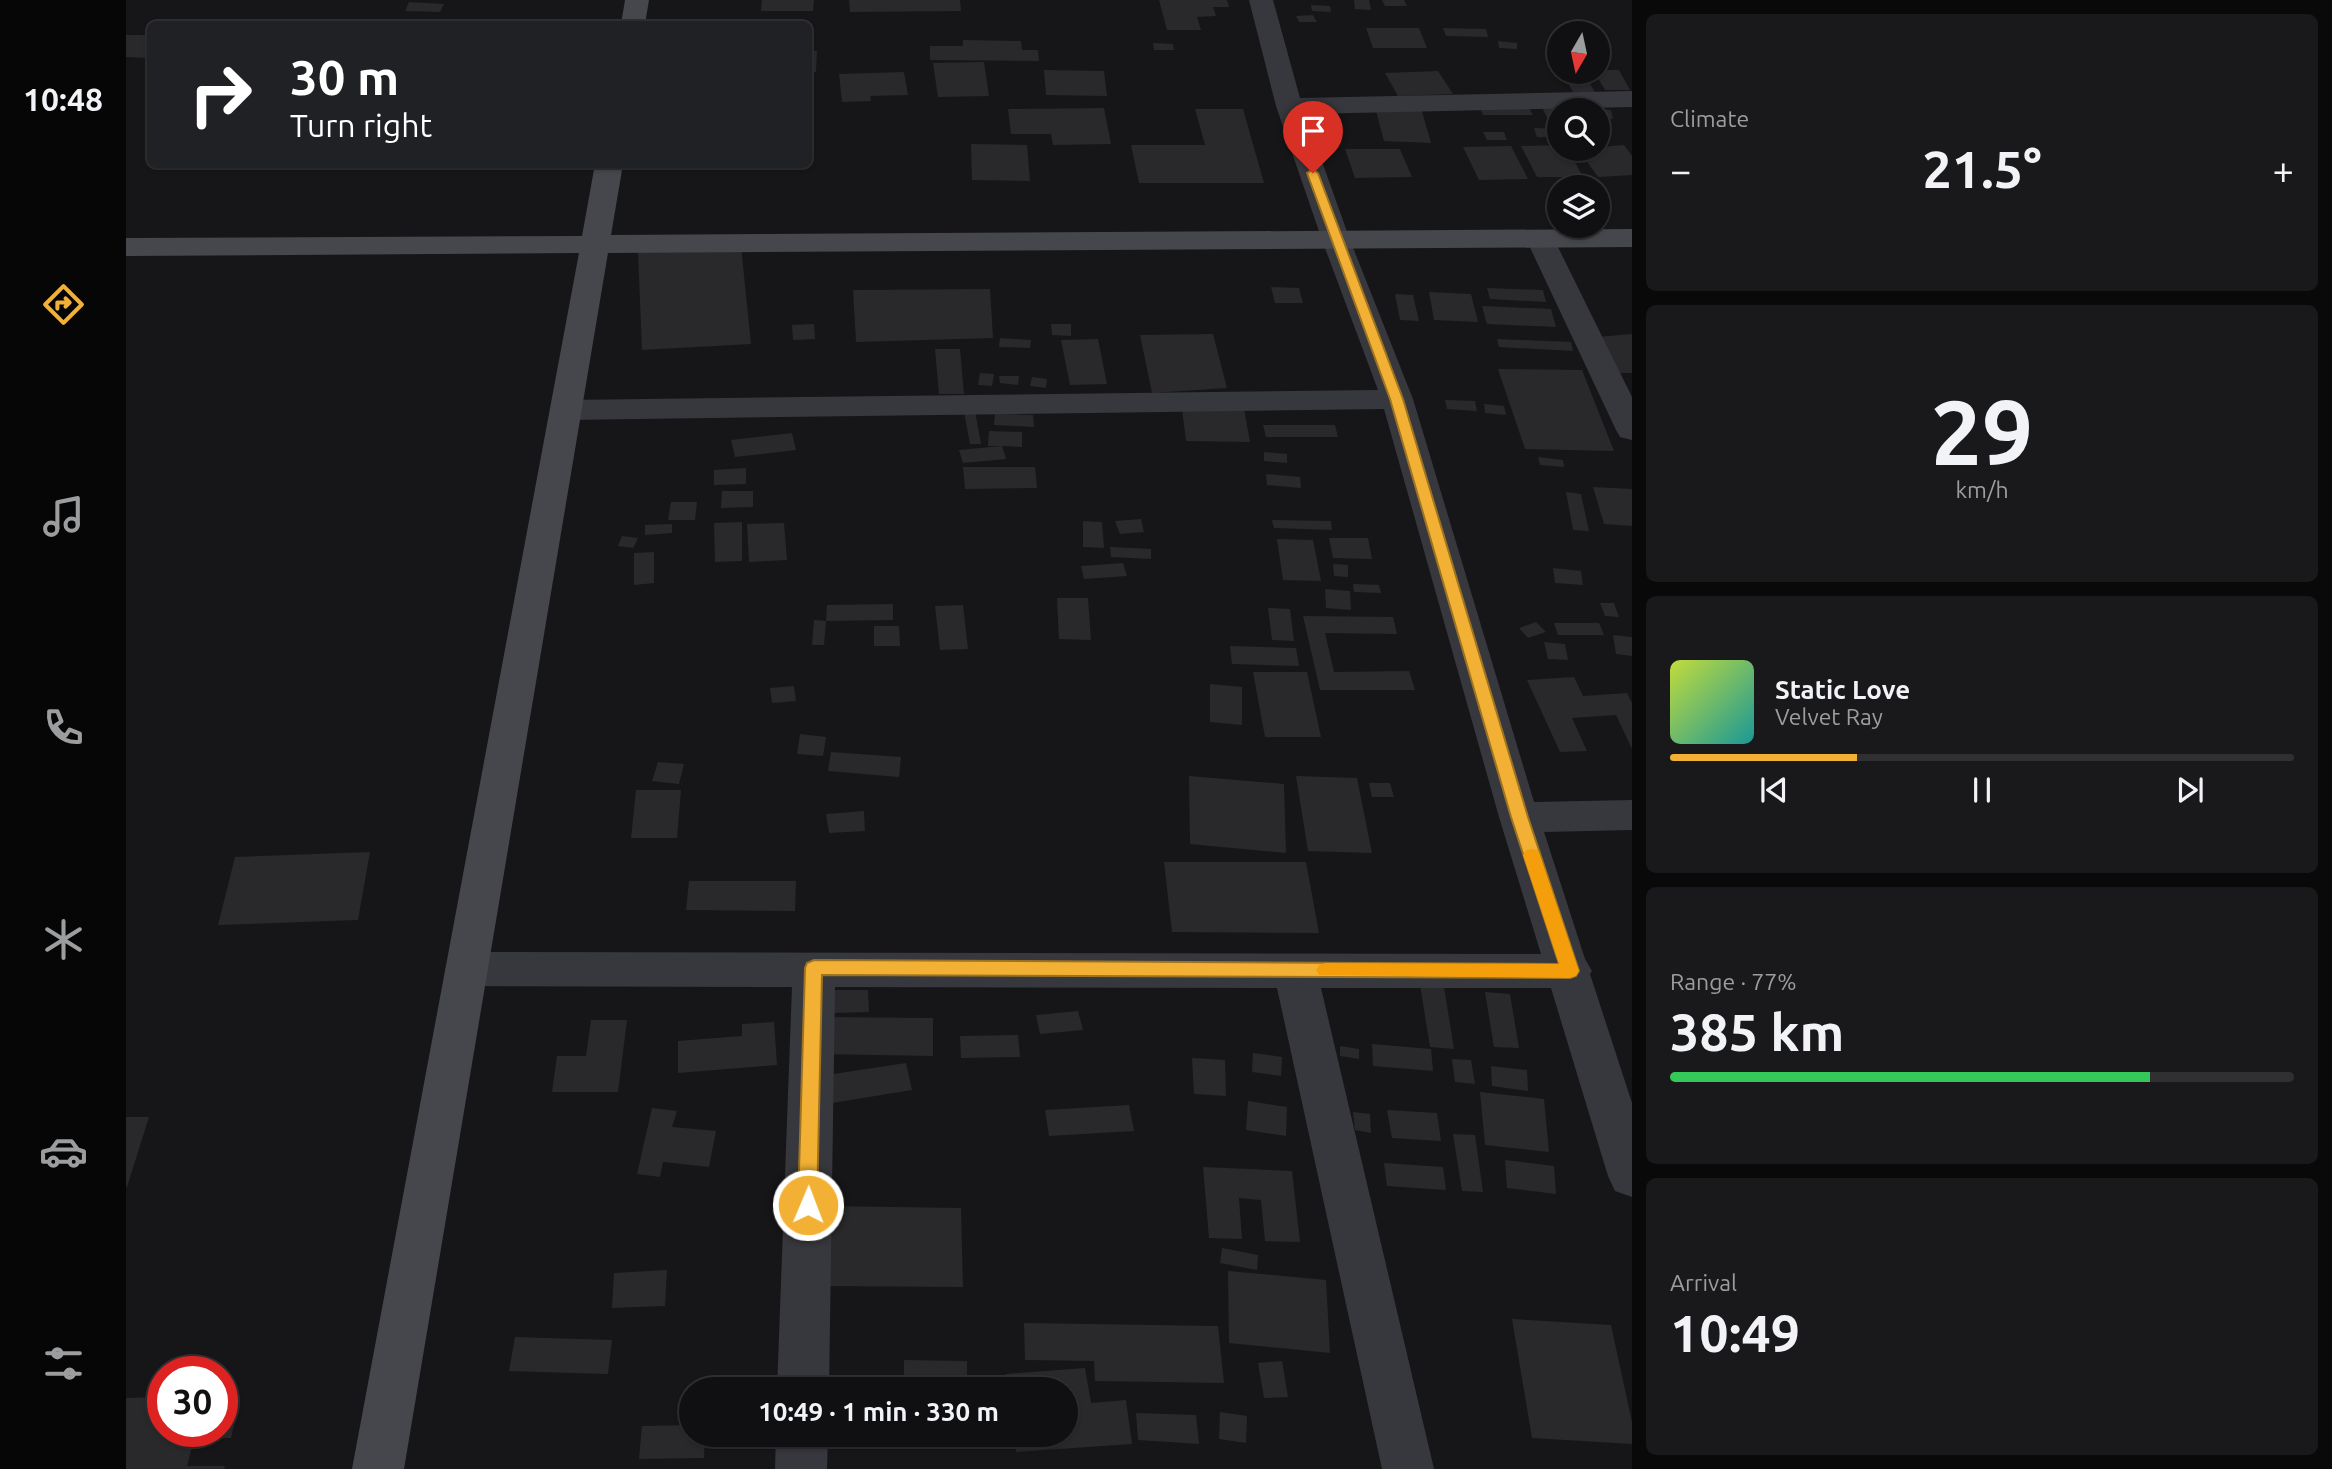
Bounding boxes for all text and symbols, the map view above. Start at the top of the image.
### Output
north arrow [1547,21,1610,84]
map controls [1547,21,1610,238]
icon: right [175,49,266,140]
text: 30 m [290,49,399,104]
text: 10:48 [23,81,103,117]
button: search [1547,98,1610,161]
pin [1283,101,1343,173]
text: Climate [1670,106,1749,131]
text: Turn right [290,107,432,143]
icon: arrive [1294,112,1332,150]
text: 21.5° [1922,140,2042,198]
text: − [1670,149,1691,191]
text: + [2273,149,2294,191]
button: layers [1547,175,1610,238]
icon: directions [39,280,88,329]
text: 29 [1931,380,2033,482]
text: km/h [1955,477,2009,502]
icon: music [39,492,88,541]
text: Static Love [1775,675,1910,704]
icon: phone [39,703,88,752]
text: Velvet Ray [1775,704,1883,729]
icon: previous [1755,771,1793,809]
icon: pause [1963,771,2001,809]
icon: next [2171,771,2209,809]
icon: climate [39,915,88,964]
text: Range · 77% [1670,969,1797,994]
text: 385 km [1670,1003,1844,1061]
icon: car [39,1127,88,1176]
position arrow [771,1168,845,1242]
text: Arrival [1670,1270,1737,1295]
text: 10:49 [1670,1304,1800,1362]
icon: filters [39,1339,88,1388]
speed limit sign: 30 [147,1356,238,1447]
text: 10:49 · 1 min · 330 m [758,1397,999,1426]

